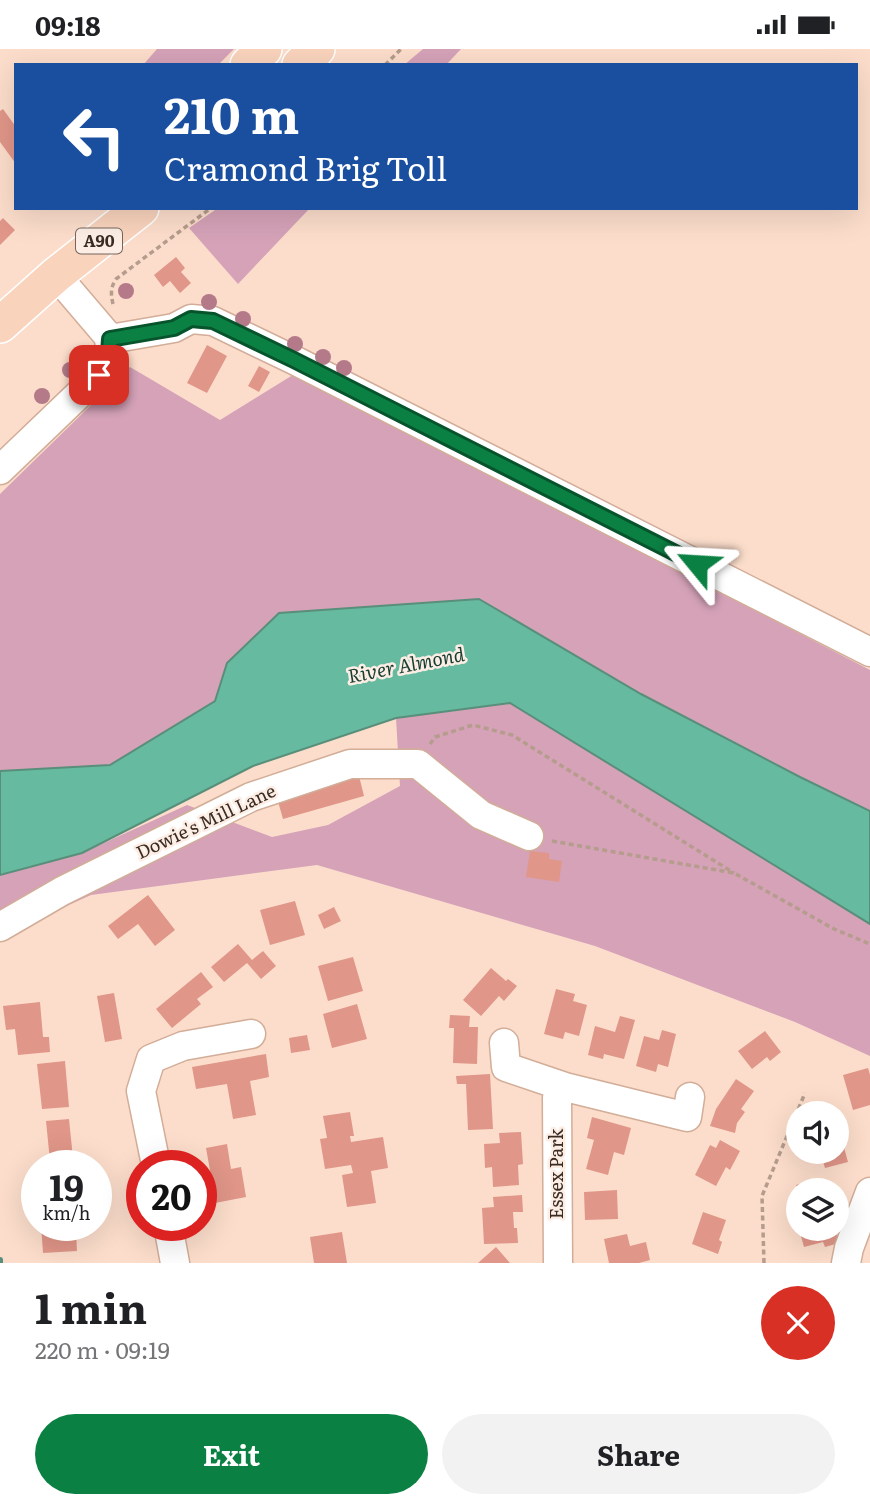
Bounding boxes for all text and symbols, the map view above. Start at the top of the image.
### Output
text: 09:18 [35,5,101,44]
text: 210 m [164,76,299,149]
icon: left [49,91,140,182]
text: Cramond Brig Toll [164,143,447,191]
road number: A90 [76,229,122,253]
pin [69,345,129,405]
icon: arrive [80,356,118,394]
position arrow [660,527,734,601]
water label: River Almond [345,639,467,689]
street label: Dowie's Mill Lane [131,776,280,865]
map controls [786,1101,849,1241]
button: sound [786,1101,849,1164]
street label: Essex Park [542,1128,569,1219]
speed limit sign: 20 [126,1150,217,1241]
text: 19 [49,1160,84,1212]
button: layers [786,1178,849,1241]
text: km/h [43,1199,90,1226]
text: 1 min [35,1275,147,1337]
button: close [761,1286,835,1360]
text: 220 m · 09:19 [35,1332,170,1366]
button: Exit [35,1414,428,1494]
button: Share [442,1414,835,1494]

